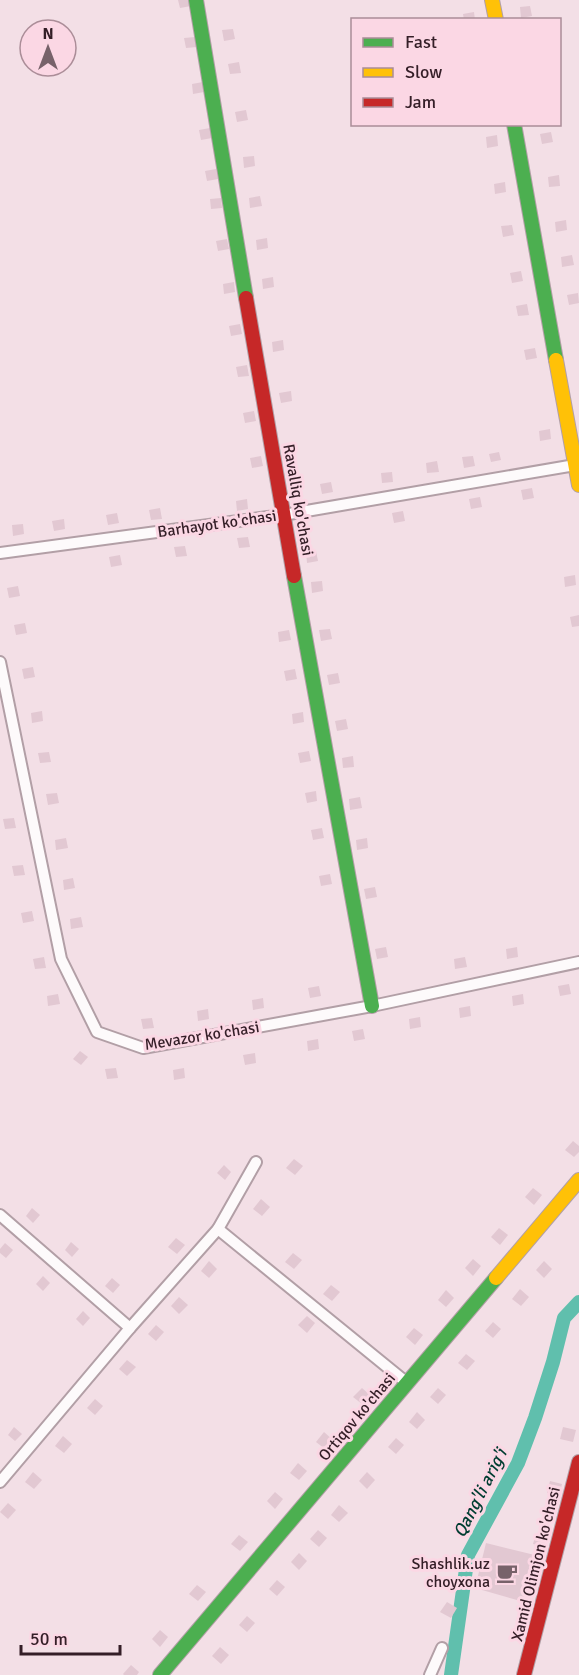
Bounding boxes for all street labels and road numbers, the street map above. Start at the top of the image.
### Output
street label: Ravalliq ko'chasi [278,442,318,558]
street label: Barhayot ko'chasi [156,506,278,542]
street label: Mevazor ko'chasi [143,1017,261,1055]
street label: Ortiqov ko'chasi [314,1369,400,1465]
street label: Xamid Olimjon ko'chasi [507,1485,565,1643]

